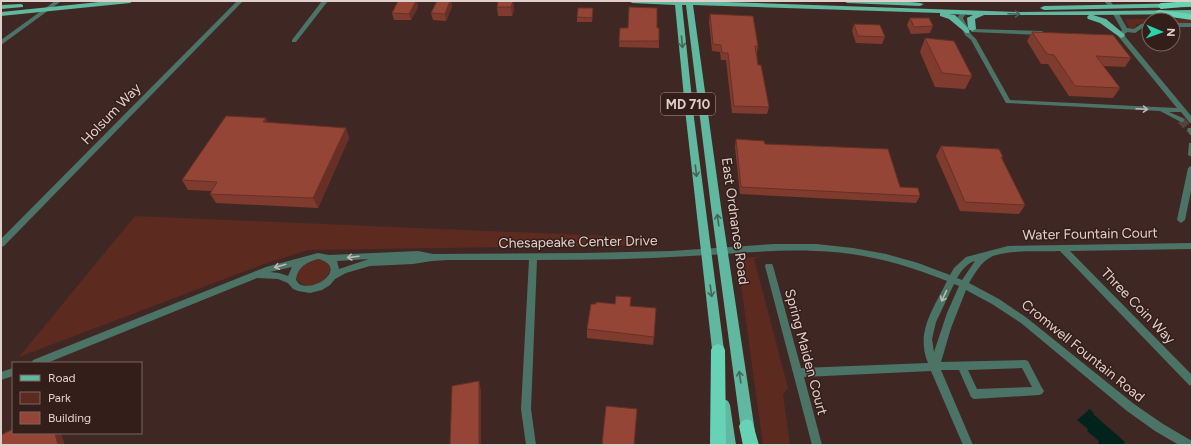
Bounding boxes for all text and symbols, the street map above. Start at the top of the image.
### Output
one-way arrow [1007,10,1020,18]
north arrow [1141,12,1181,52]
text: N [1164,28,1177,37]
one-way arrow [679,35,686,48]
street label: Holsum Way [78,79,145,148]
road number: MD 710 [661,93,715,115]
one-way arrow [1135,106,1148,113]
street label: East Ordnance Road [718,156,752,286]
one-way arrow [692,164,700,177]
one-way arrow [714,214,722,227]
street label: Water Fountain Court [1022,224,1158,244]
street label: Chesapeake Center Drive [498,232,658,252]
one-way arrow [346,253,359,261]
one-way arrow [274,263,287,270]
street label: Three Coin Way [1097,264,1179,348]
one-way arrow [707,284,715,297]
street label: Spring Maiden Court [781,287,831,417]
one-way arrow [940,290,947,302]
street label: Cromwell Fountain Road [1018,296,1148,406]
legend [12,362,142,434]
text: Road [48,371,76,385]
one-way arrow [736,371,744,384]
text: Park [48,391,71,405]
text: Building [48,411,91,425]

